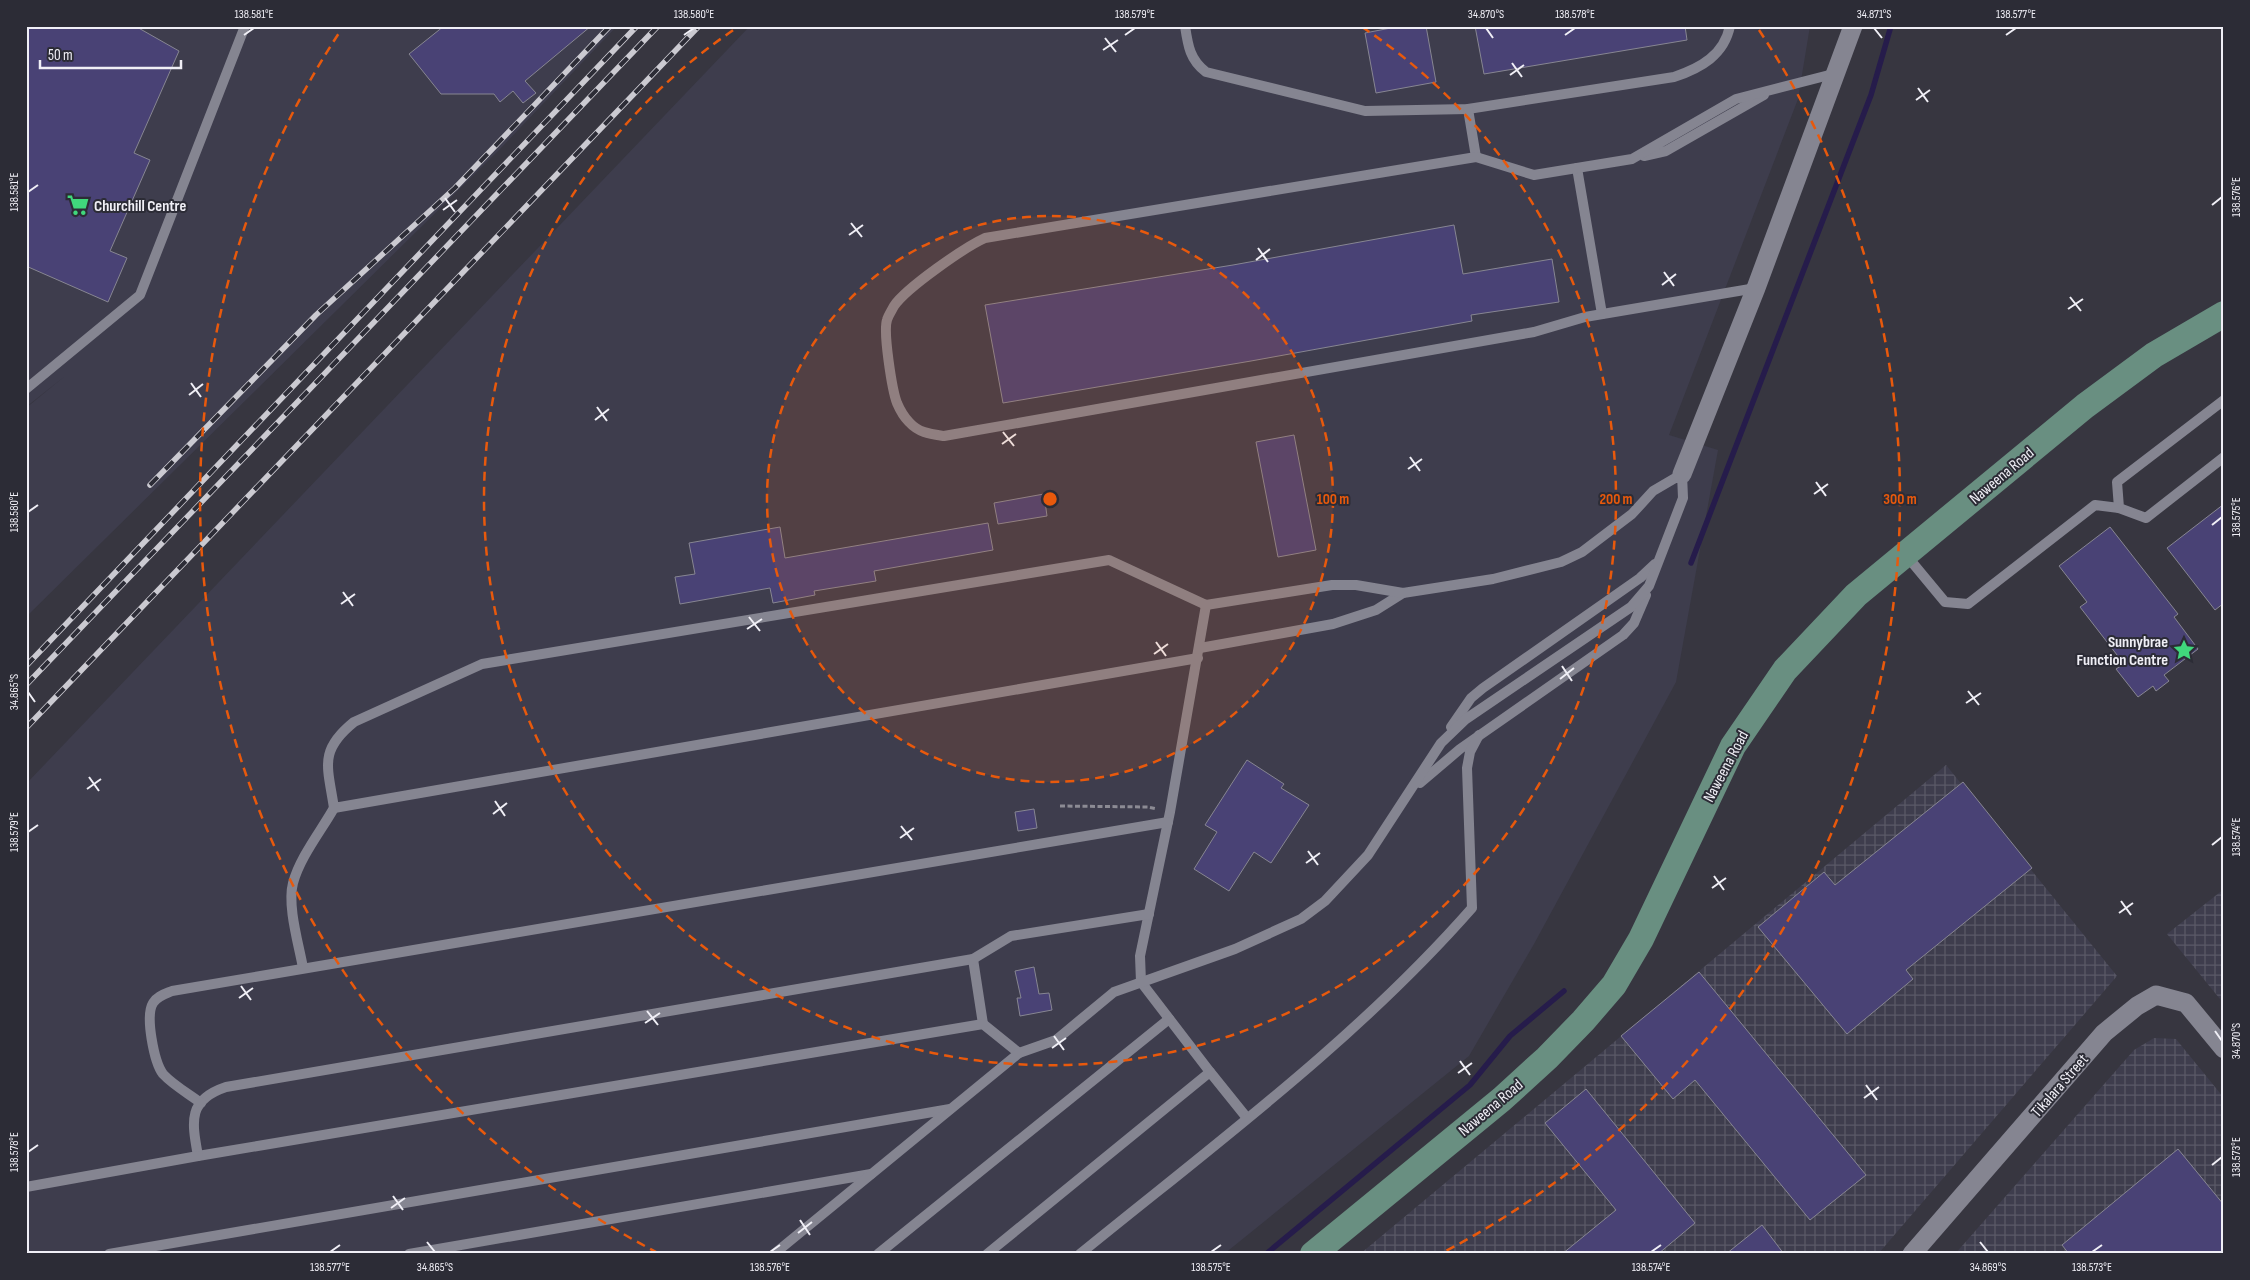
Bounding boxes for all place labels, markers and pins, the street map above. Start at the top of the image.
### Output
supermarket icon: Churchill Centre [65,192,91,218]
place label: Churchill Centre [94,197,186,216]
centre of rings [1041,490,1059,508]
place label: Sunnybrae Function Centre [2077,633,2168,670]
place icon: Sunnybrae Function Centre [2171,637,2197,663]

